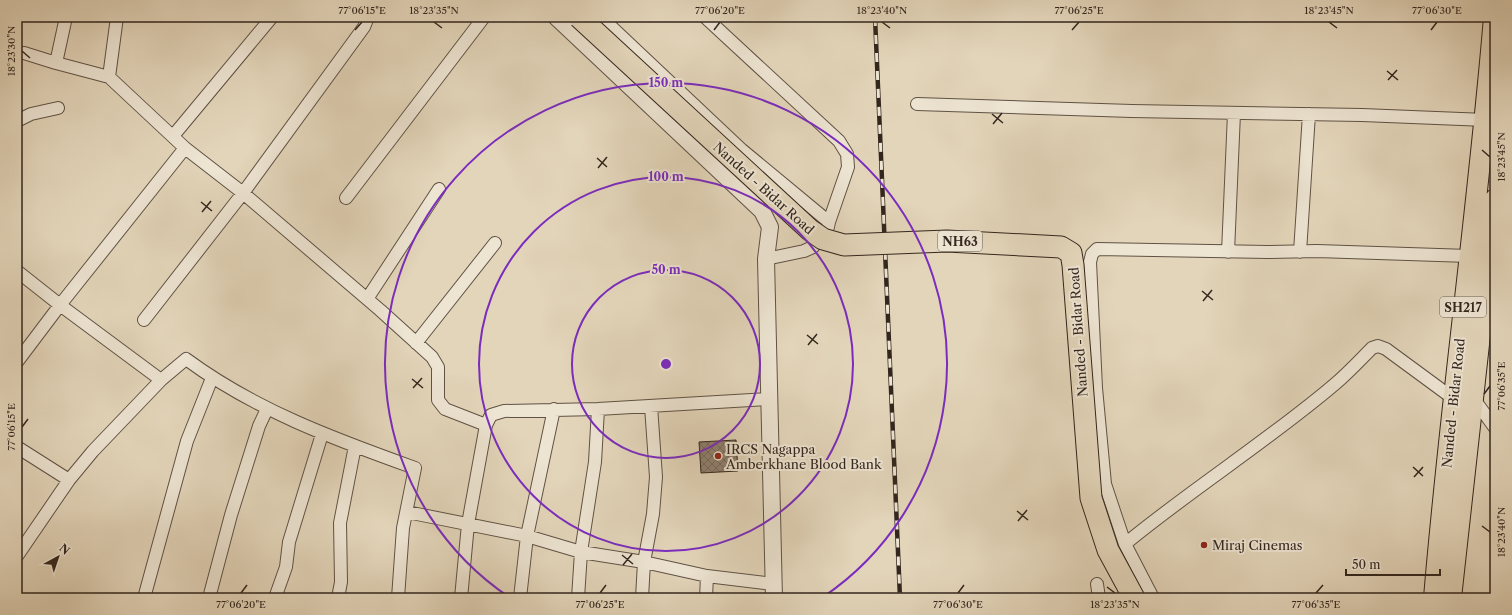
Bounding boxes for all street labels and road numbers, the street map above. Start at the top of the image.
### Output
street label: Nanded - Bidar Road [710,139,818,237]
road number: NH63 [938,231,982,251]
street label: Nanded - Bidar Road [1065,267,1091,397]
road number: SH217 [1440,297,1486,317]
street label: Nanded - Bidar Road [1438,337,1468,468]

